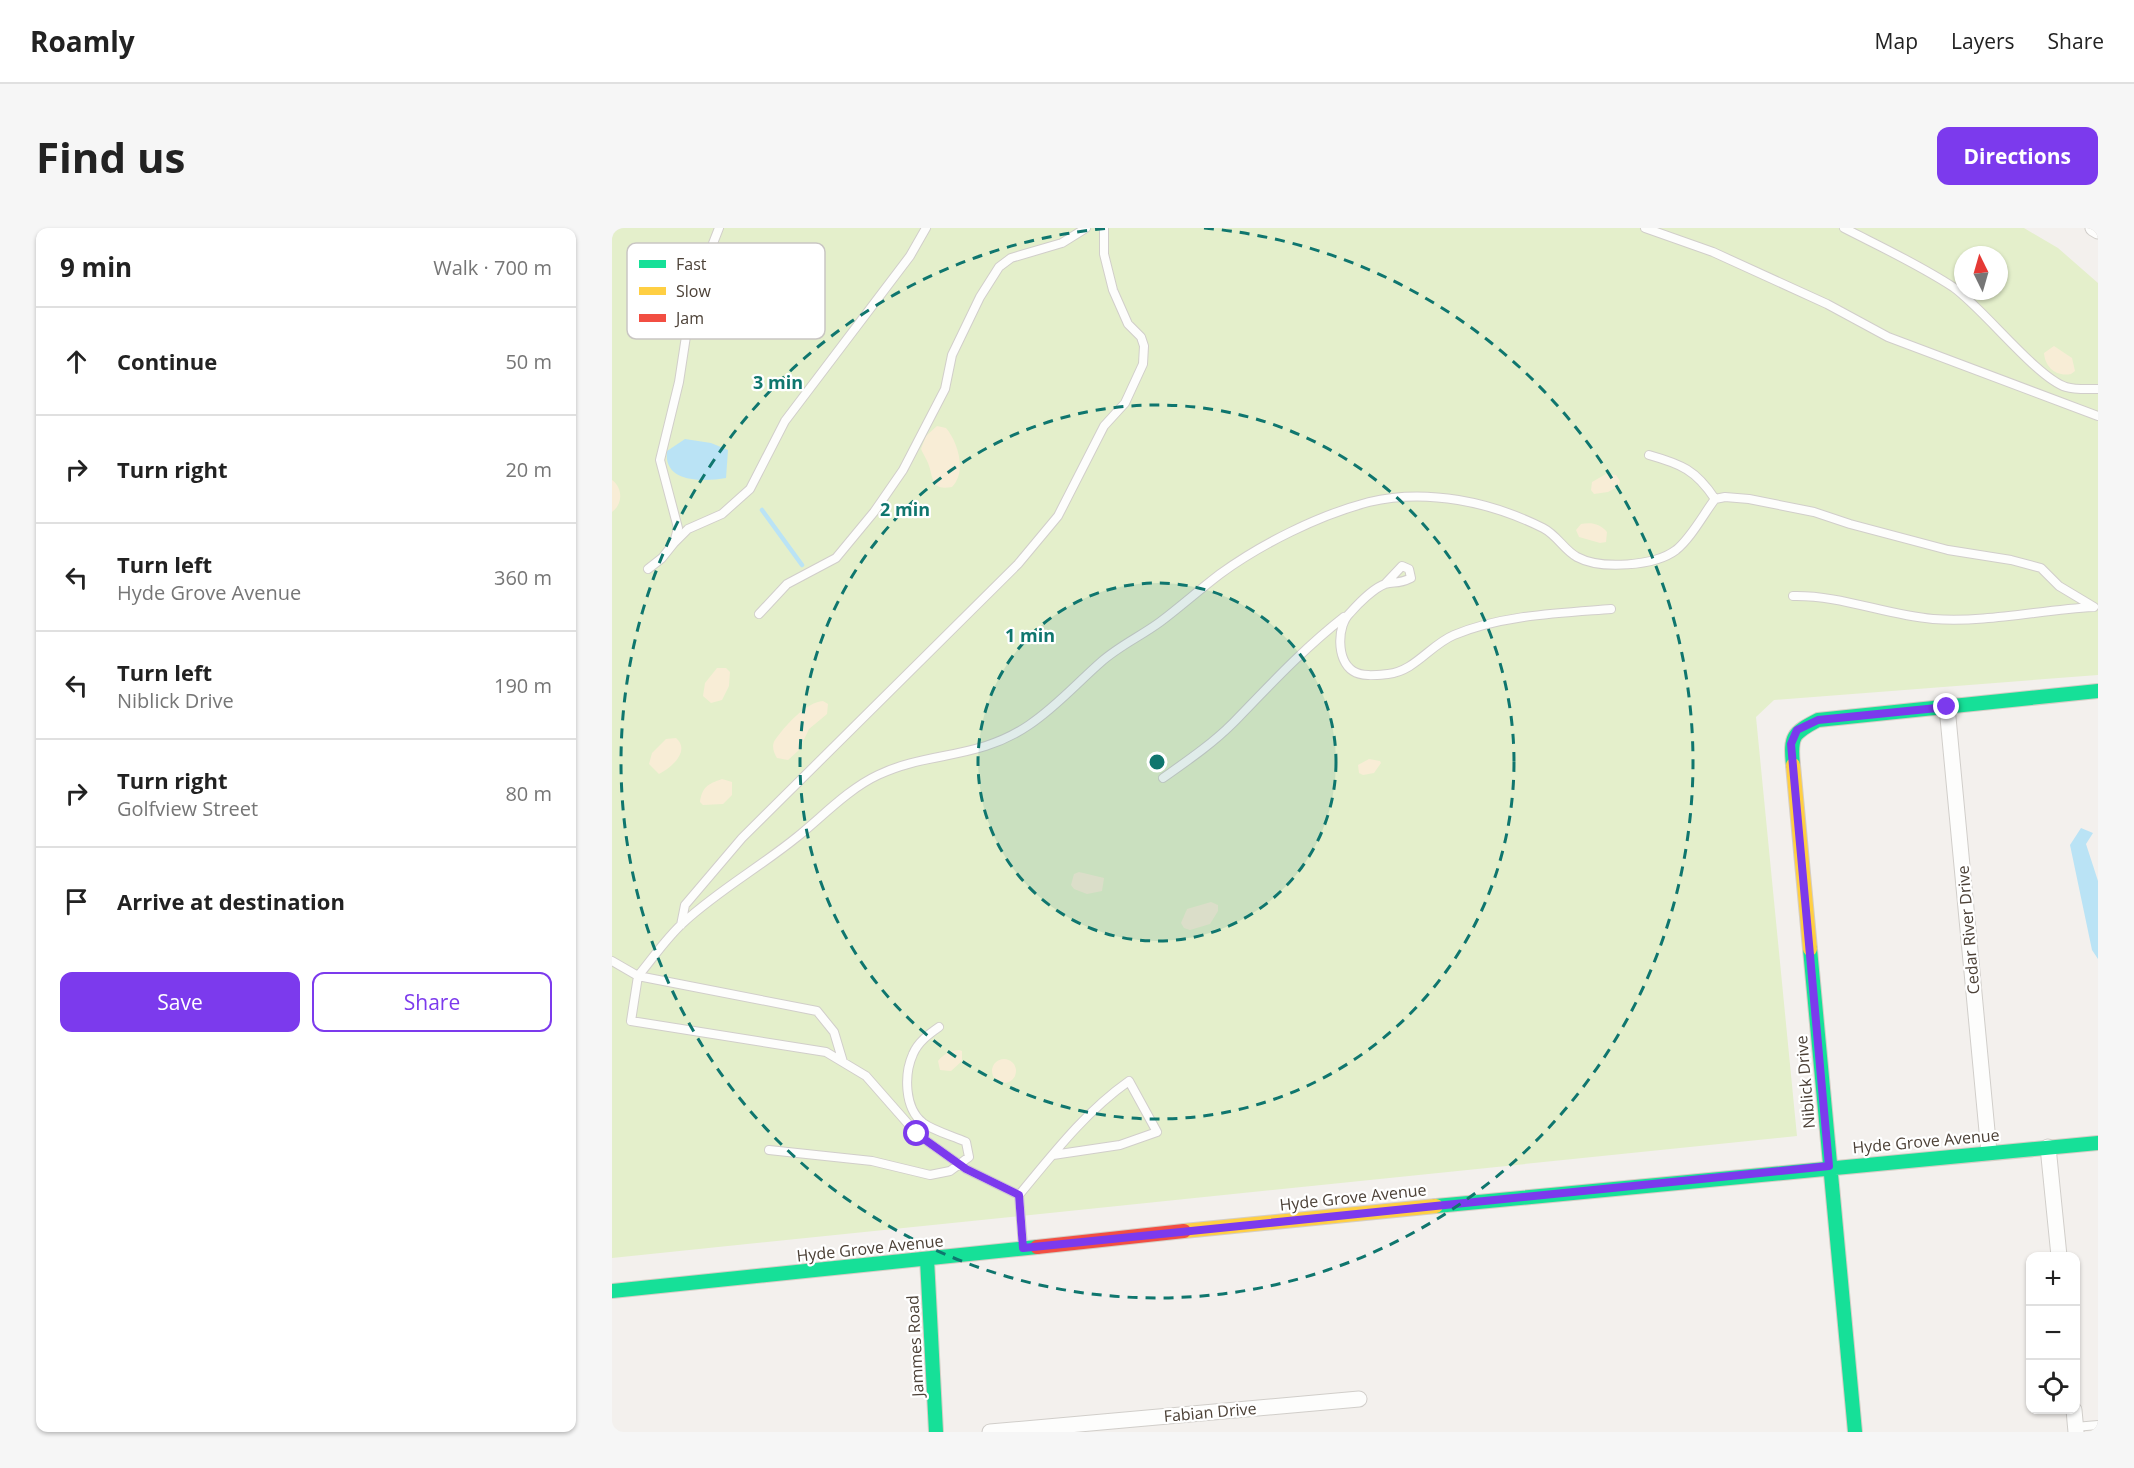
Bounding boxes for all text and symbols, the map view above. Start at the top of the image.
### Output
text: Roamly [30,22,135,60]
text: Map [1875,27,1918,55]
text: Layers [1951,27,2015,55]
text: Share [2048,27,2104,55]
button: Directions [1937,127,2098,185]
text: Find us [36,128,185,185]
legend [627,243,825,339]
north arrow [1954,246,2008,300]
text: 9 min [60,249,132,285]
text: Fast [676,253,707,275]
text: Walk · 700 m [433,254,552,281]
text: Slow [676,280,711,302]
text: Jam [674,307,704,329]
icon: ahead [60,345,93,378]
text: Continue [117,346,217,376]
text: 50 m [505,348,552,375]
text: 3 min [753,370,803,394]
icon: right [60,453,93,486]
text: Turn right [117,454,228,484]
text: 20 m [505,456,552,483]
text: 2 min [880,497,930,521]
text: Turn left [117,549,212,579]
icon: left [60,561,93,594]
text: 360 m [494,564,552,591]
text: Hyde Grove Avenue [117,579,301,606]
text: 1 min [1005,623,1055,647]
text: Turn left [117,657,212,687]
icon: left [60,669,93,702]
text: 190 m [494,672,552,699]
text: Niblick Drive [117,687,234,714]
route end [1933,693,1959,719]
centre of rings [1147,752,1167,772]
text: Turn right [117,765,228,795]
icon: right [60,777,93,810]
text: 80 m [505,780,552,807]
text: Golfview Street [117,795,258,822]
street label: Cedar River Drive [1951,865,1985,995]
icon: arrive [60,885,93,918]
text: Arrive at destination [117,886,345,916]
button: Save [60,972,300,1032]
button: Share [312,972,552,1032]
street label: Niblick Drive [1790,1035,1820,1129]
route start [903,1120,929,1146]
street label: Hyde Grove Avenue [1852,1124,2000,1158]
street label: Hyde Grove Avenue [1279,1178,1427,1216]
street label: Hyde Grove Avenue [796,1229,944,1267]
map controls [2026,1252,2080,1414]
button: + [2026,1252,2080,1306]
street label: Jammes Road [901,1295,929,1399]
button: − [2026,1306,2080,1360]
button: locate [2026,1360,2080,1414]
street label: Fabian Drive [1163,1397,1257,1427]

